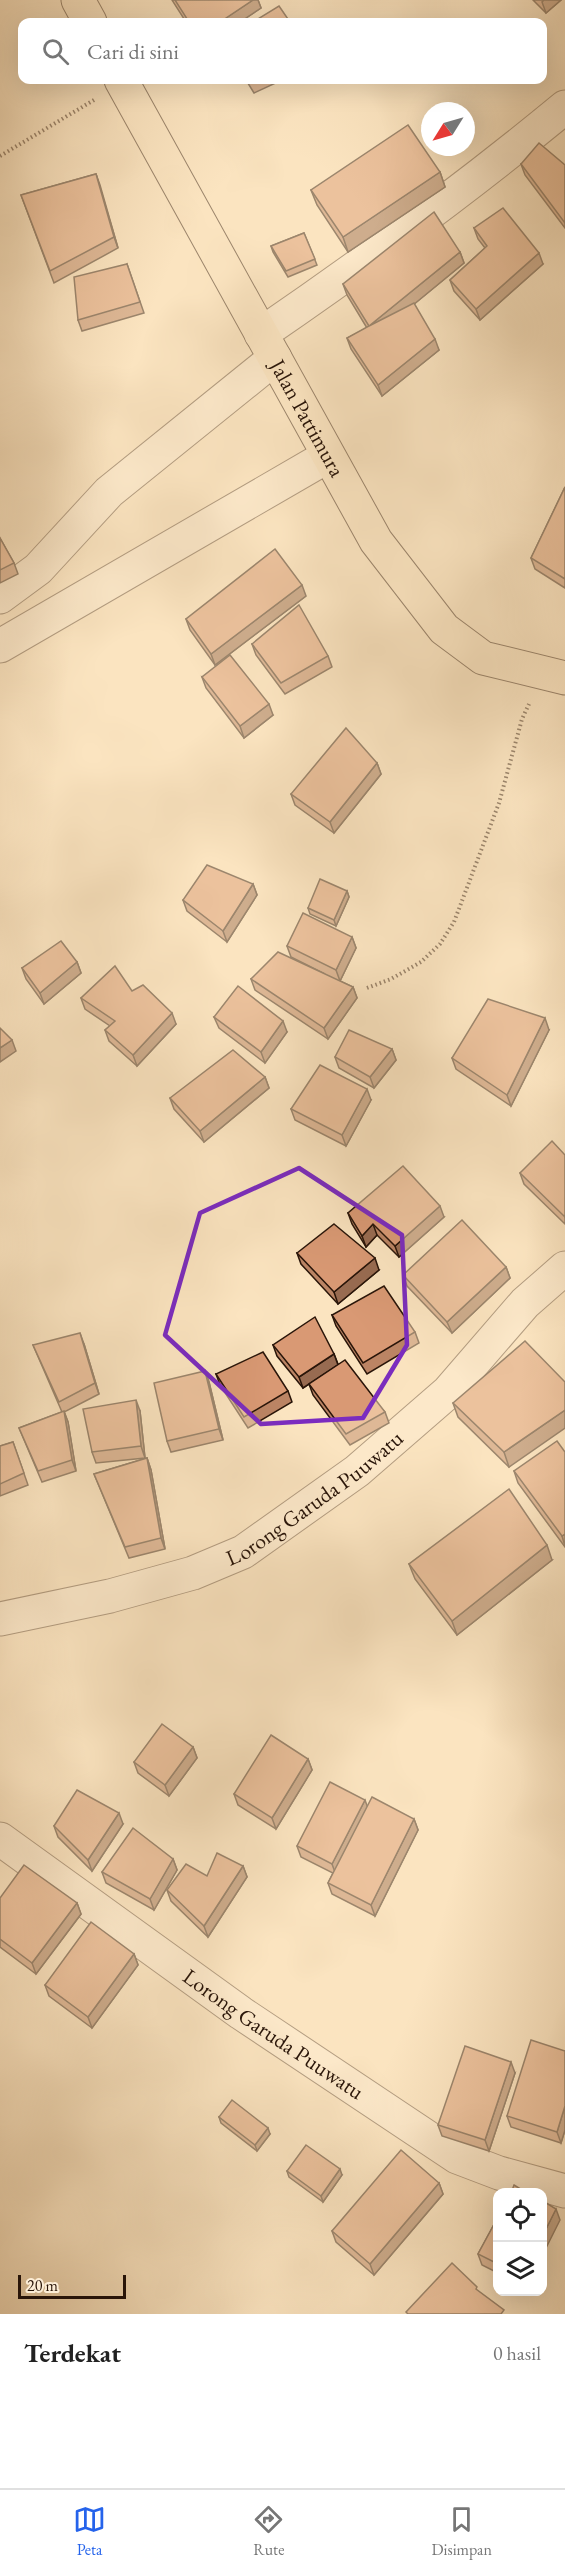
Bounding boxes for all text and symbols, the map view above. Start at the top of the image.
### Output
search box [18,18,547,84]
icon: search [39,35,72,68]
text: Cari di sini [87,37,179,66]
north arrow [421,102,475,156]
street label: Jalan Pattimura [263,352,352,482]
street label: Lorong Garuda Puuwatu [221,1423,409,1572]
street label: Lorong Garuda Puuwatu [178,1962,370,2106]
map controls [493,2188,547,2296]
button: locate [493,2188,547,2242]
button: layers [493,2242,547,2296]
scale bar [18,2272,126,2300]
text: 20 m [27,2275,58,2296]
text: Terdekat [24,2336,121,2370]
text: 0 hasil [493,2340,541,2366]
tab: Peta [73,2503,106,2560]
tab: Rute [252,2503,285,2560]
tab: Disimpan [432,2503,492,2560]

